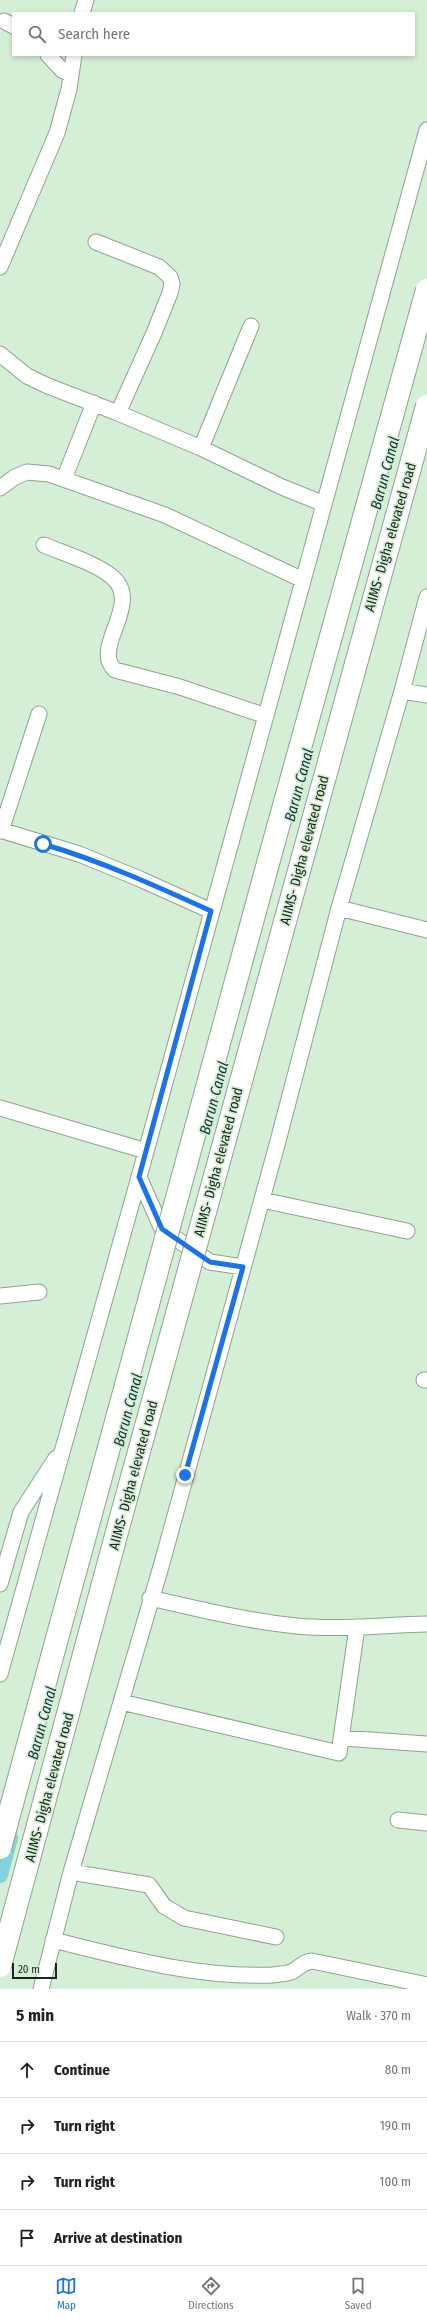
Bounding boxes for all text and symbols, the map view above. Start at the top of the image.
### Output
search box [12,12,415,56]
icon: search [26,23,48,45]
text: Search here [58,25,130,43]
water label: Barun Canal [367,434,403,511]
street label: AIIMS- Digha elevated road [361,461,420,614]
water label: Barun Canal [281,746,317,823]
street label: AIIMS- Digha elevated road [276,774,333,927]
route start [34,835,52,853]
water label: Barun Canal [196,1059,232,1136]
street label: AIIMS- Digha elevated road [190,1086,247,1239]
water label: Barun Canal [110,1371,146,1448]
street label: AIIMS- Digha elevated road [105,1399,162,1552]
route end [176,1466,194,1484]
water label: Barun Canal [24,1684,60,1761]
street label: AIIMS- Digha elevated road [21,1711,78,1864]
scale bar [12,1961,57,1980]
text: 20 m [18,1963,40,1976]
text: 5 min [16,2005,54,2026]
text: Walk · 370 m [346,2008,411,2023]
icon: ahead [16,2059,38,2081]
text: Continue [54,2061,110,2079]
text: 80 m [385,2062,411,2077]
icon: right [16,2115,38,2137]
text: Turn right [54,2117,115,2135]
text: 190 m [380,2118,411,2133]
icon: right [16,2171,38,2193]
text: Turn right [54,2173,115,2191]
text: 100 m [379,2174,411,2189]
icon: arrive [16,2227,38,2249]
text: Arrive at destination [54,2229,182,2247]
tab: Map [55,2275,77,2312]
tab: Directions [188,2275,234,2312]
tab: Saved [345,2275,372,2312]

